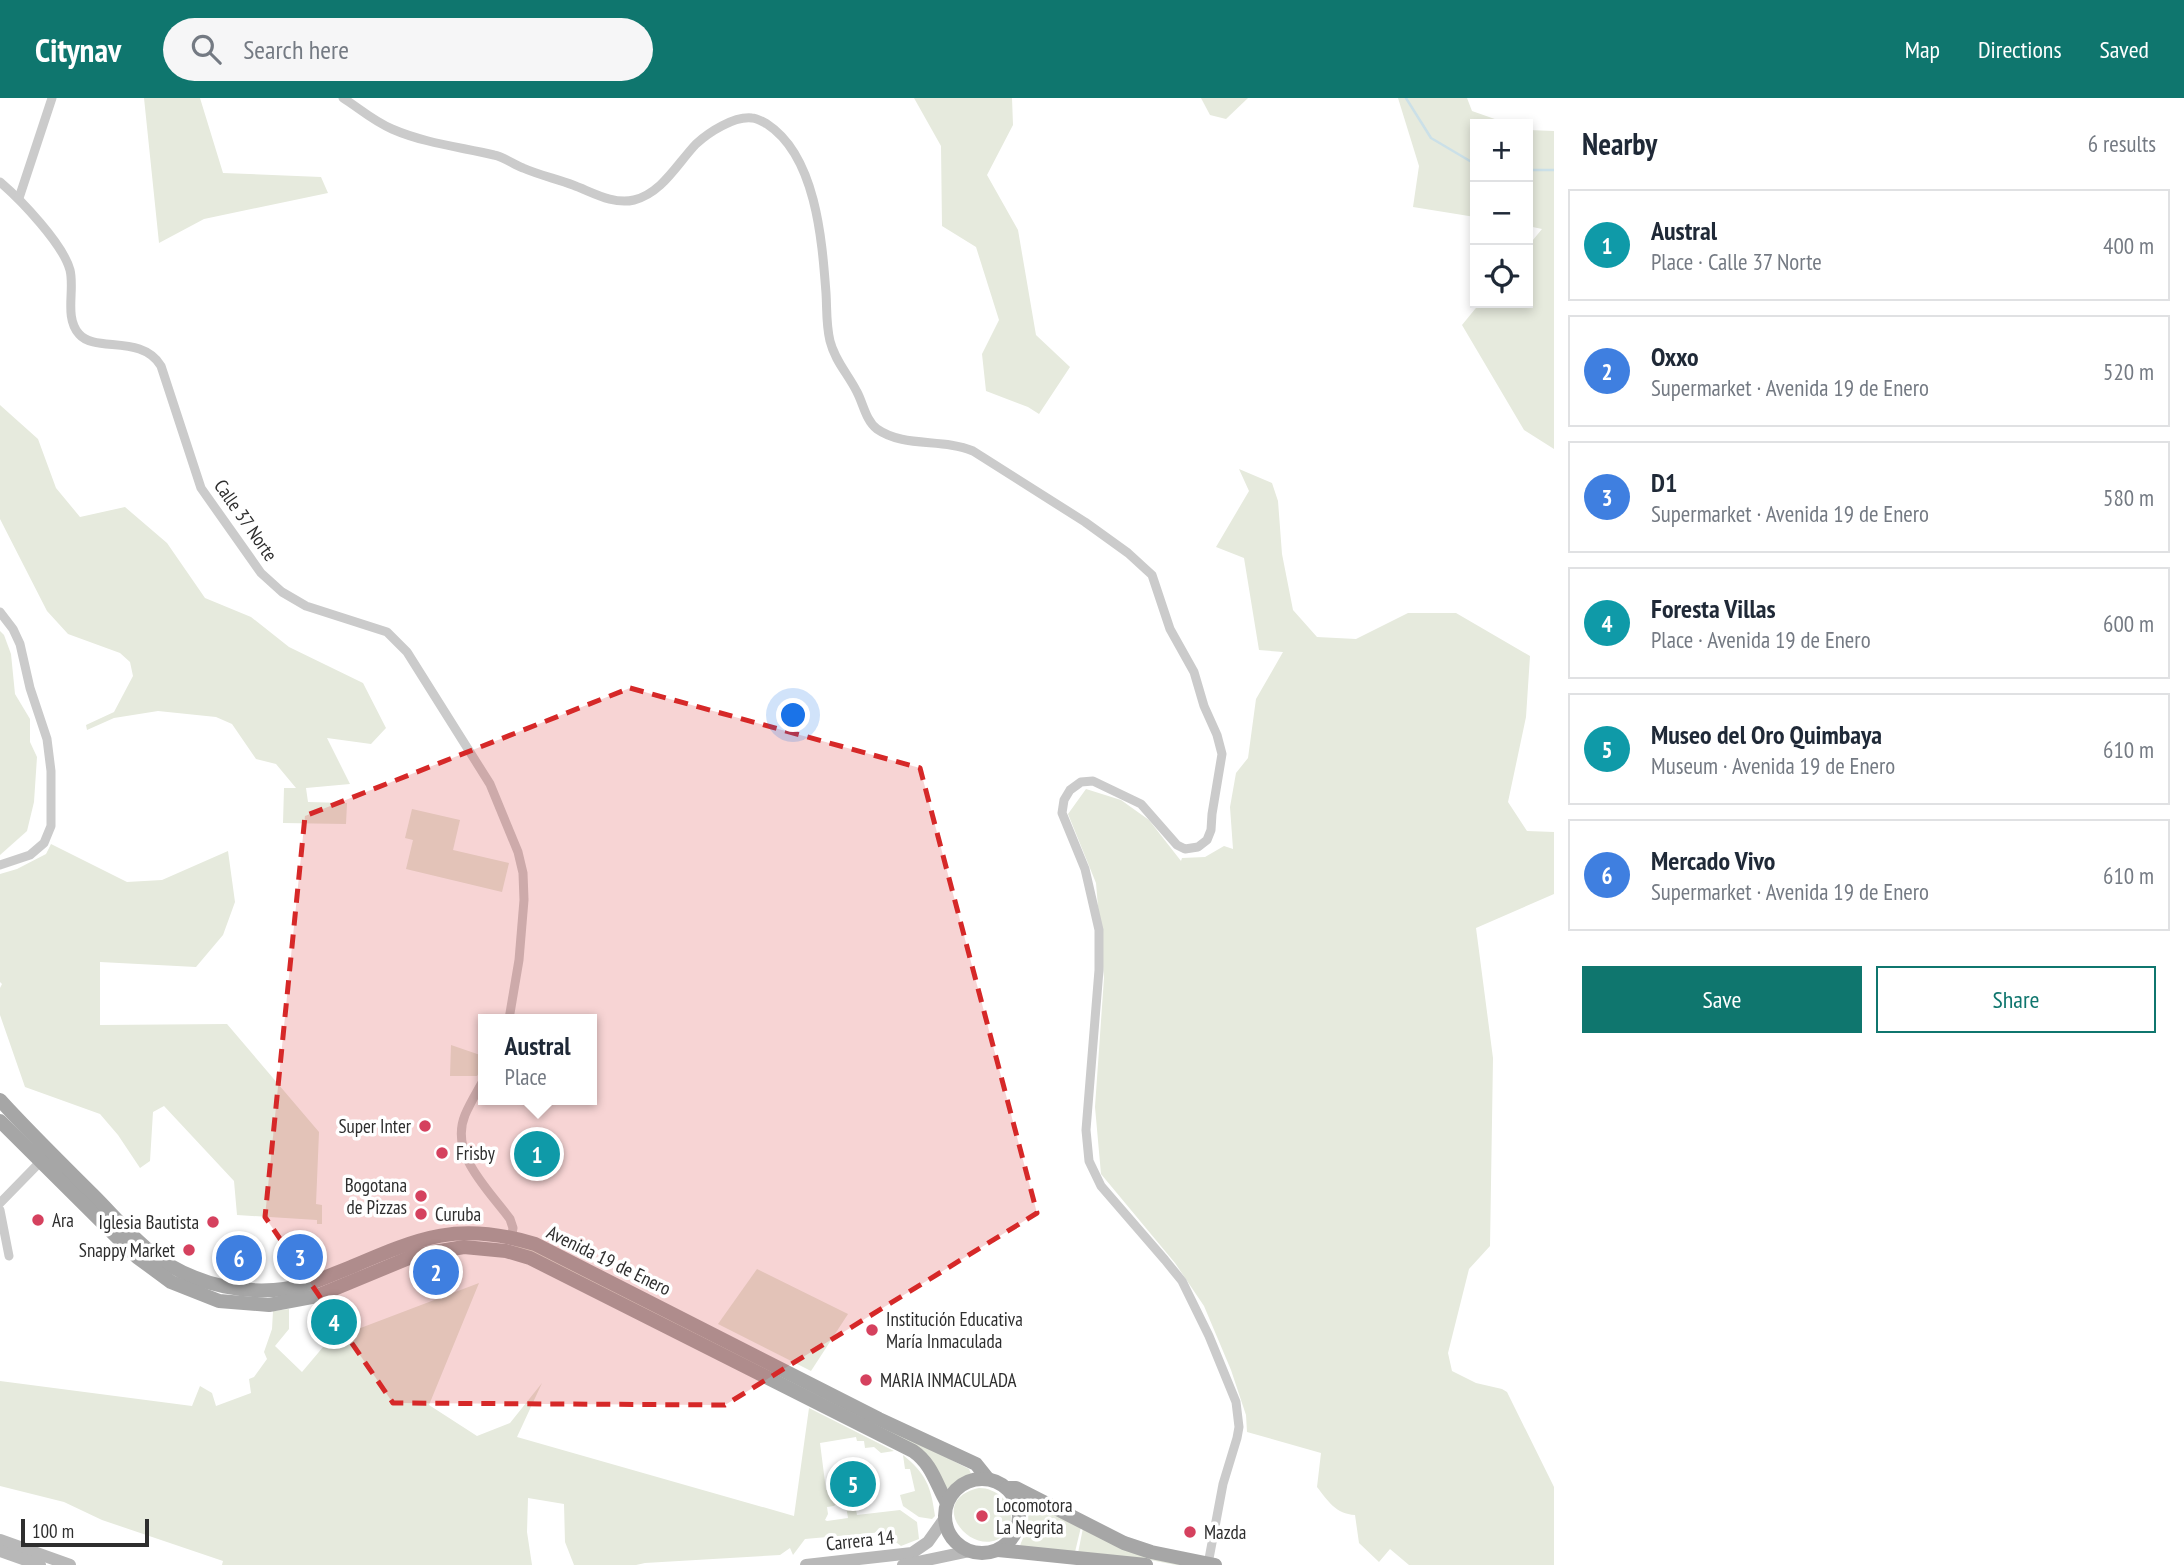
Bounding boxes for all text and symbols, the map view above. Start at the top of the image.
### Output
search box [163,18,653,81]
text: Citynav [35,28,121,71]
icon: search [187,30,225,68]
text: Search here [243,33,349,66]
text: Map [1905,34,1940,65]
text: Directions [1978,34,2062,65]
text: Saved [2100,34,2149,65]
map controls [1470,119,1533,308]
button: + [1470,119,1533,182]
text: Nearby [1582,124,1657,163]
text: 6 results [2088,129,2156,158]
button: − [1470,182,1533,245]
text: Austral [1651,214,1717,247]
text: 1 [1602,231,1613,260]
text: 400 m [2103,231,2154,260]
button: locate [1470,245,1533,308]
text: Place · Calle 37 Norte [1651,247,1822,276]
text: Oxxo [1651,340,1698,373]
text: 2 [1602,357,1613,386]
text: 520 m [2103,357,2154,386]
text: Supermarket · Avenida 19 de Enero [1651,373,1929,402]
text: D1 [1651,466,1677,499]
street label: Calle 37 Norte [209,475,283,566]
text: 3 [1602,483,1613,512]
text: 580 m [2103,483,2154,512]
text: Supermarket · Avenida 19 de Enero [1651,499,1929,528]
text: Foresta Villas [1651,592,1776,625]
text: 4 [1602,609,1613,638]
text: 600 m [2103,609,2154,638]
text: Place · Avenida 19 de Enero [1651,625,1871,654]
your location [776,698,810,732]
text: Museo del Oro Quimbaya [1651,718,1882,751]
text: 5 [1602,735,1613,764]
text: 610 m [2103,735,2154,764]
text: Museum · Avenida 19 de Enero [1651,751,1895,780]
text: Mercado Vivo [1651,844,1775,877]
text: 6 [1602,861,1613,890]
text: 610 m [2103,861,2154,890]
text: Supermarket · Avenida 19 de Enero [1651,877,1929,906]
button: Save [1582,966,1862,1033]
button: Share [1876,966,2156,1033]
popup [478,1014,597,1105]
text: Austral [505,1029,570,1062]
text: Place [505,1062,547,1091]
place label: Super Inter [338,1114,412,1138]
marker: Super Inter [417,1118,433,1134]
pin: 1 [514,1128,560,1180]
place label: Frisby [456,1141,496,1165]
marker: Frisby [434,1145,450,1161]
place label: Bogotana de Pizzas [345,1173,407,1219]
marker: Bogotana de Pizzas [413,1188,429,1204]
place label: Curuba [435,1202,481,1226]
marker: Curuba [413,1206,429,1222]
place label: Ara [52,1208,74,1232]
place label: Iglesia Bautista [99,1210,199,1234]
marker: Ara [30,1212,46,1228]
marker: Iglesia Bautista [205,1214,221,1230]
street label: Avenida 19 de Enero [543,1220,675,1300]
pin: 3 [277,1231,323,1283]
pin: 6 [216,1232,262,1284]
place label: Snappy Market [79,1238,176,1262]
marker: Snappy Market [181,1242,197,1258]
pin: 2 [413,1246,459,1298]
pin: 4 [311,1296,357,1348]
place label: Institución Educativa María Inmaculada [886,1307,1023,1353]
marker: Institución Educativa María Inmaculada [864,1322,880,1338]
place label: MARIA INMACULADA [880,1368,1017,1392]
marker: MARIA INMACULADA [858,1372,874,1388]
pin: 5 [830,1458,876,1510]
place label: Locomotora La Negrita [996,1493,1073,1539]
marker: Locomotora La Negrita [974,1508,990,1524]
scale bar [21,1516,149,1548]
text: 100 m [32,1519,74,1543]
place label: Mazda [1204,1520,1246,1544]
street label: Carrera 14 [825,1524,896,1556]
marker: Mazda [1182,1524,1198,1540]

